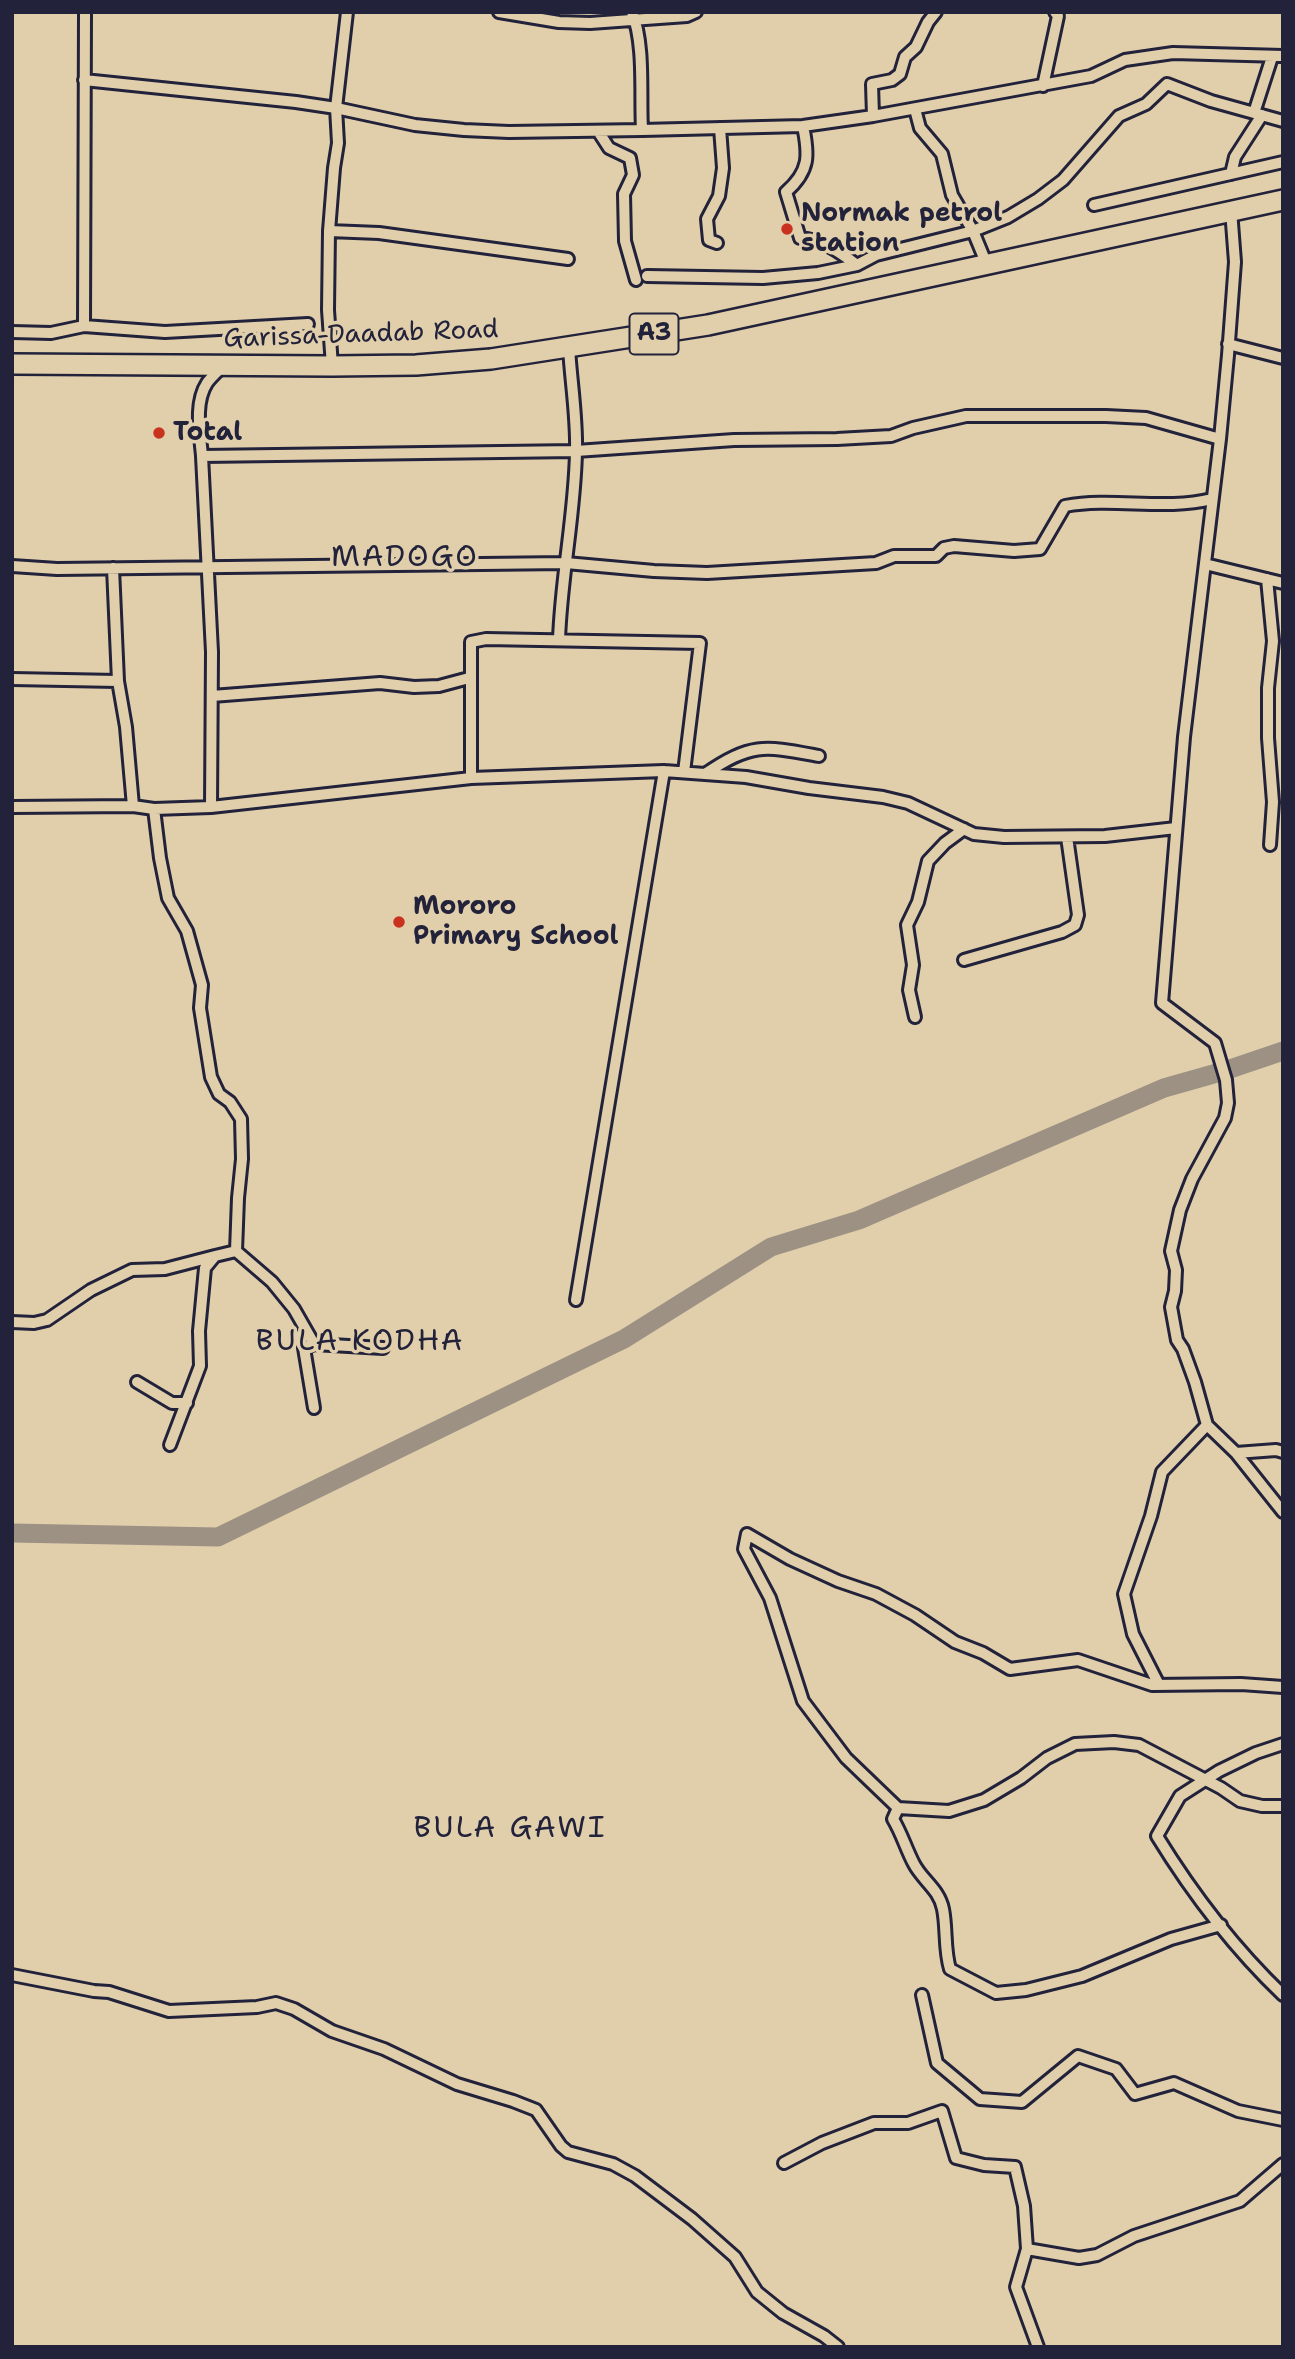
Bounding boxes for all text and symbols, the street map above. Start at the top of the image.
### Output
place label: Normak petrol station [801,198,1002,260]
marker: Normak petrol station [779,221,795,237]
road number: A3 [630,314,678,354]
street label: Garissa-Daadab Road [223,315,499,355]
place label: Total [173,417,242,449]
marker: Total [151,425,167,441]
district label: MADOGO [332,540,478,576]
place label: Mororo Primary School [413,891,619,953]
marker: Mororo Primary School [391,914,407,930]
district label: BULA KODHA [257,1324,463,1360]
district label: BULA GAWI [415,1811,605,1847]

